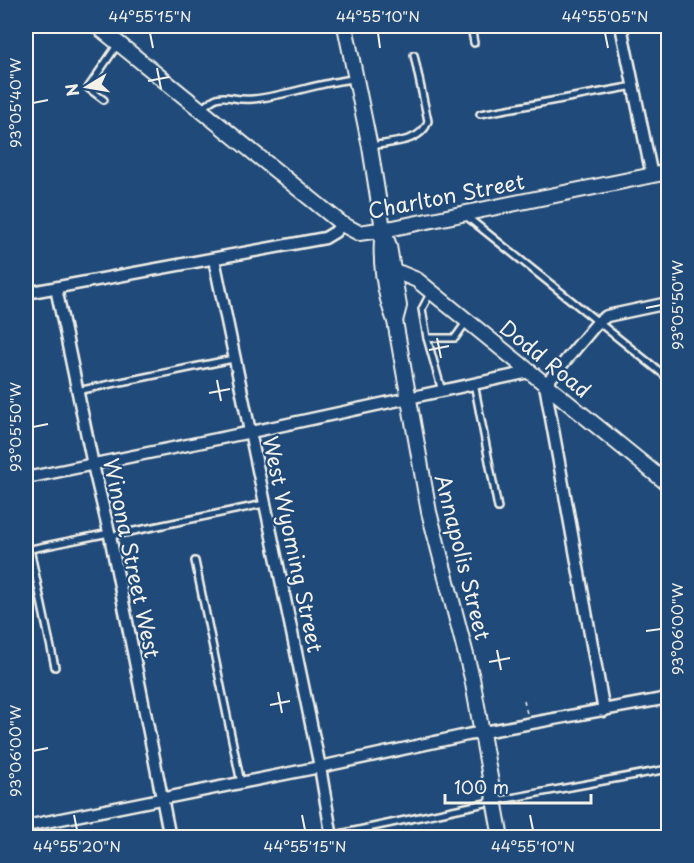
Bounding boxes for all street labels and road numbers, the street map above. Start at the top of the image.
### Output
street label: Charlton Street [365,164,527,226]
street label: Dodd Road [493,311,599,405]
street label: West Wyoming Street [255,433,333,655]
street label: Winona Street West [96,455,170,661]
street label: Annapolis Street [428,471,500,643]

